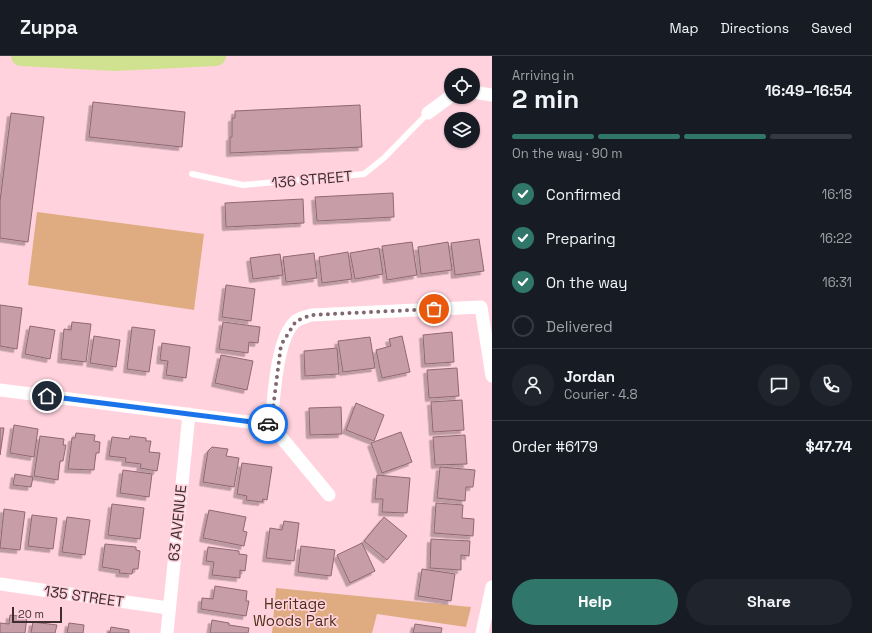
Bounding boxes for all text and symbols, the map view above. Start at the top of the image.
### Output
text: Zuppa [20,15,78,40]
text: Map [669,19,699,37]
text: Directions [721,19,789,37]
text: Saved [811,19,852,37]
text: Arriving in [512,67,574,84]
map controls [444,68,480,148]
button: locate [444,68,480,104]
text: 16:49–16:54 [765,81,852,100]
text: 2 min [512,82,579,116]
button: layers [444,112,480,148]
text: On the way · 90 m [512,145,623,162]
street label: 136 STREET [271,166,353,192]
icon: check [512,183,534,205]
text: Confirmed [546,185,621,204]
text: 16:18 [822,186,852,203]
icon: check [512,227,534,249]
text: Preparing [546,229,616,248]
text: 16:22 [820,230,852,247]
icon: check [512,271,534,293]
text: On the way [546,273,627,292]
text: 16:31 [822,274,852,291]
pin [417,292,451,326]
icon: bag [423,298,445,320]
text: Delivered [546,317,613,336]
button: person [512,364,554,406]
button: chat [758,364,800,406]
button: phone [810,364,852,406]
text: Jordan [564,367,615,386]
pin [30,379,64,413]
icon: home [36,385,58,407]
text: Courier · 4.8 [564,386,638,403]
courier [248,404,288,444]
icon: car [257,413,279,435]
text: Order #6179 [512,437,598,456]
text: $47.74 [806,437,852,456]
street label: 63 AVENUE [164,484,190,562]
button: Help [512,579,678,625]
button: Share [686,579,852,625]
street label: 135 STREET [43,581,126,611]
park label: Heritage Woods Park [253,594,337,630]
scale bar [12,605,62,624]
text: 20 m [18,607,44,621]

